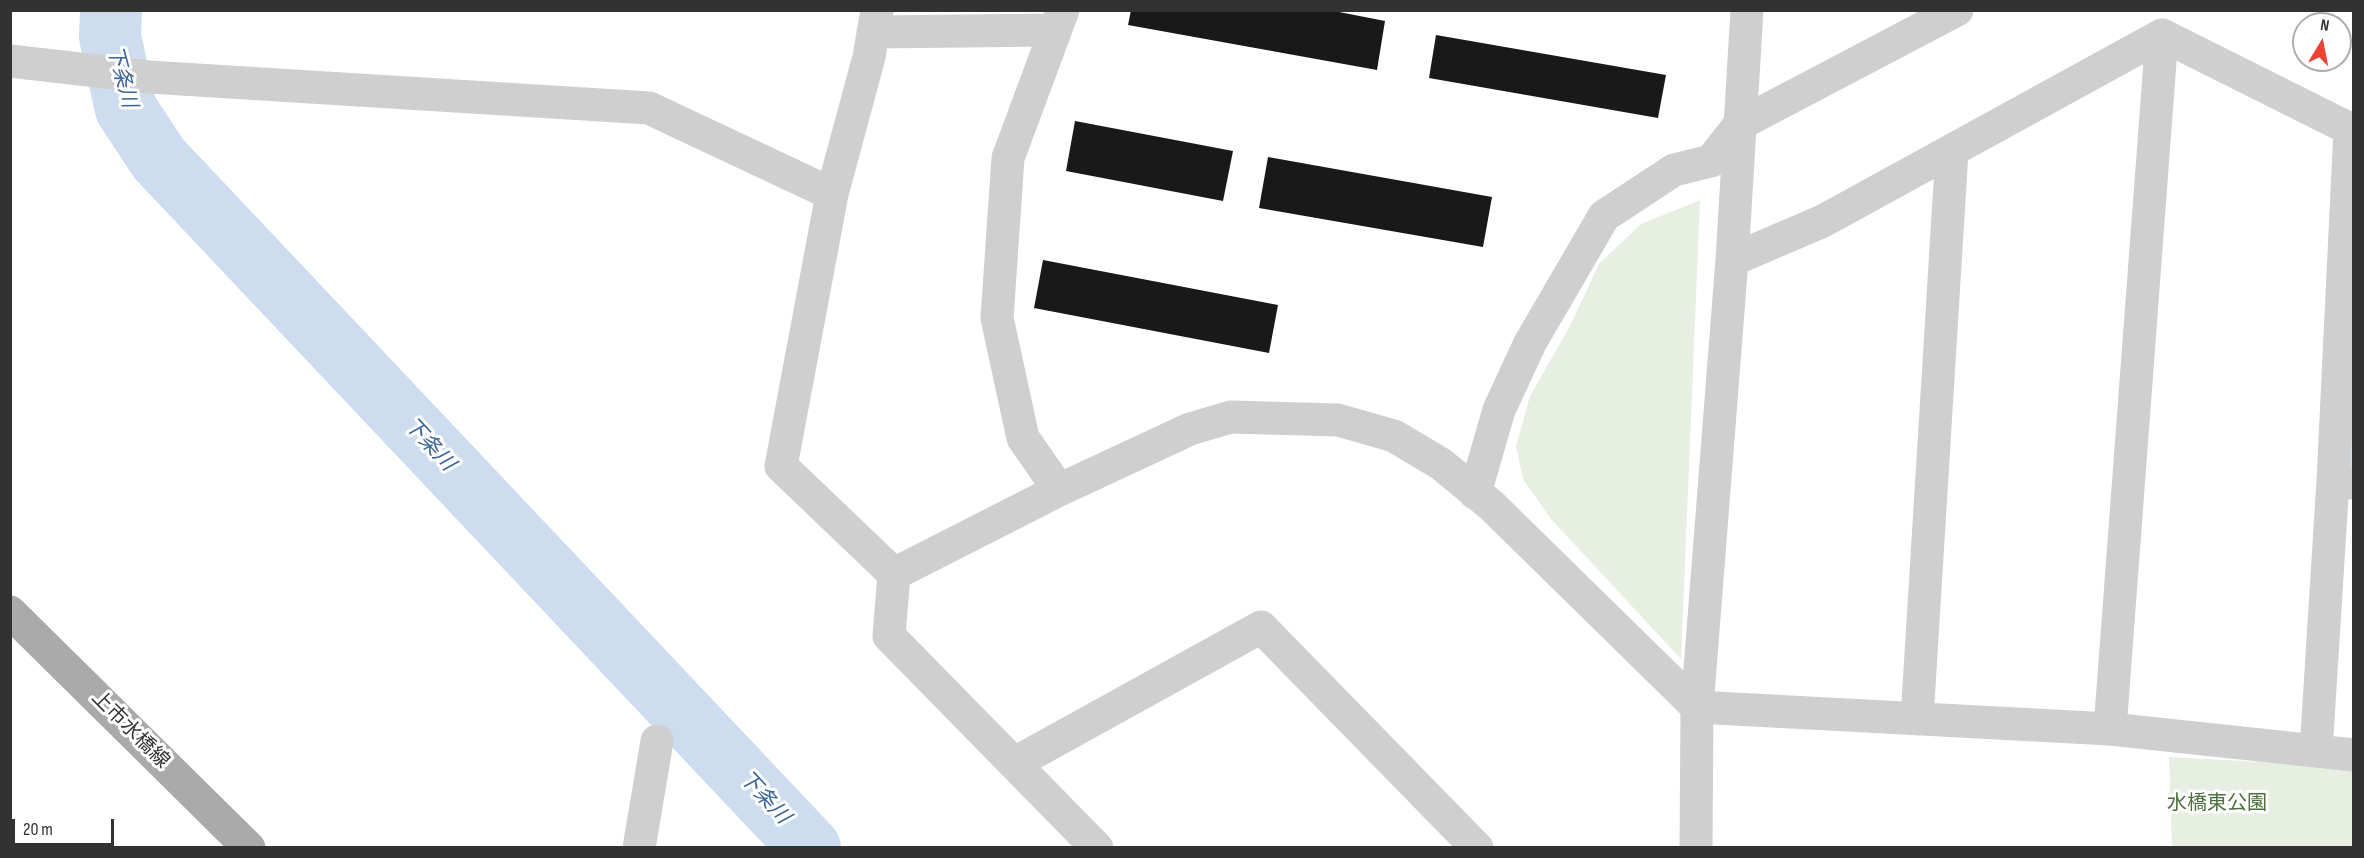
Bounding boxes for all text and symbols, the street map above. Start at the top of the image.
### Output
north arrow [2292,12,2352,72]
text: N [2319,16,2331,36]
water label: 下条川 [101,43,141,111]
water label: 下条川 [398,413,460,477]
street label: 上市水橋線 [86,686,174,774]
water label: 下条川 [733,766,795,830]
park label: 水橋東公園 [2167,792,2267,816]
scale bar [15,807,117,845]
text: 20 m [23,819,53,840]

